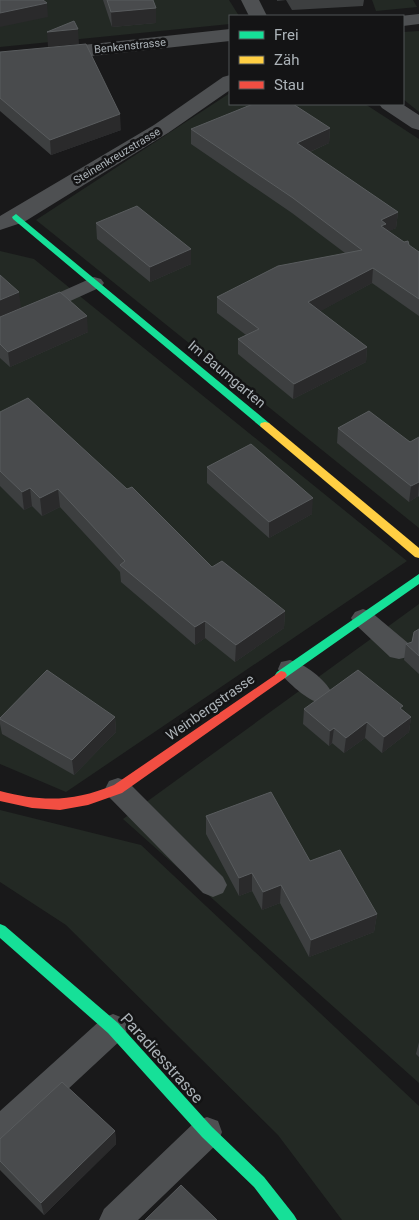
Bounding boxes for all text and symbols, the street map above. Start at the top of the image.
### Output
legend [229,15,404,105]
text: Frei [274,26,299,44]
street label: Benkenstrasse [93,36,167,56]
text: Zäh [274,51,299,69]
text: Stau [274,76,304,94]
street label: Steinenkreuzstrasse [71,125,163,187]
street label: Im Baumgarten [185,337,269,411]
street label: Weinbergstrasse [163,671,257,743]
street label: Paradiesstrasse [117,1009,207,1107]

